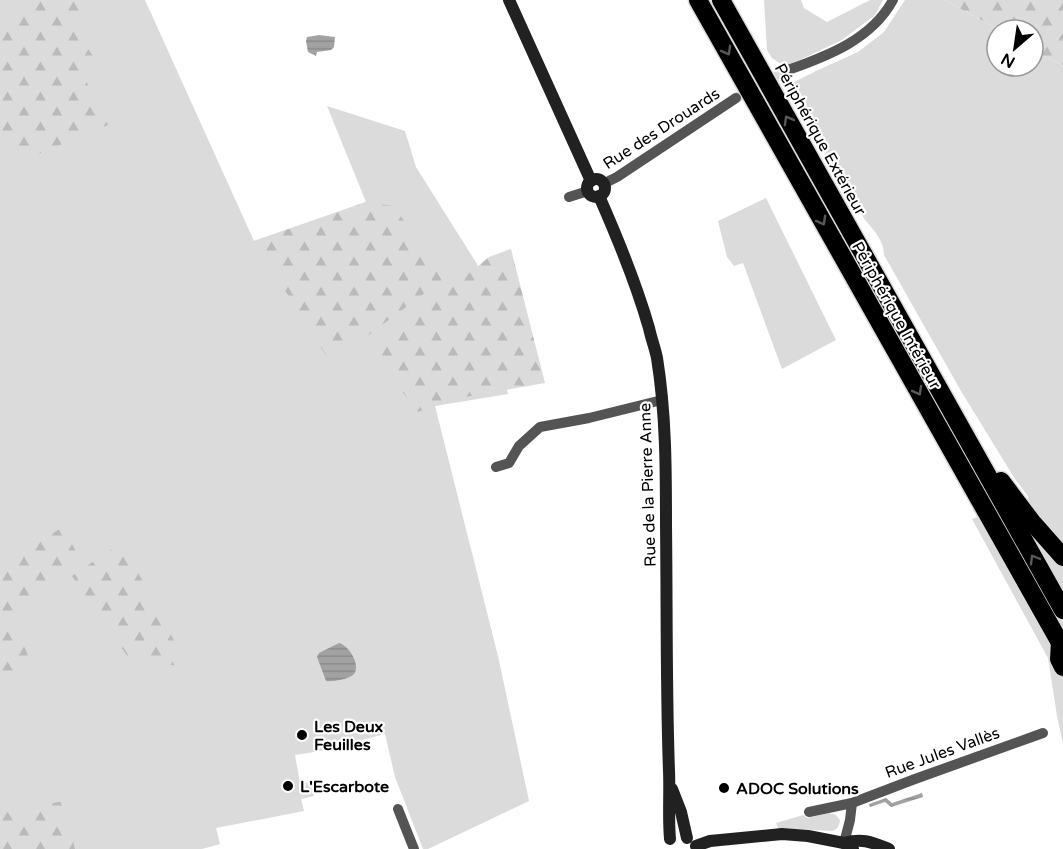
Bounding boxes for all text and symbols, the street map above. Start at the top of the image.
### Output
north arrow [985,18,1045,78]
one-way arrow [720,45,731,55]
text: N [998,48,1019,72]
street label: Périphérique Extérieur [770,60,871,220]
street label: Rue des Drouards [599,84,724,174]
one-way arrow [784,116,795,126]
one-way arrow [815,215,827,225]
street label: Périphérique Intérieur [847,238,945,394]
one-way arrow [911,385,922,395]
street label: Rue de la Pierre Anne [635,403,661,567]
one-way arrow [1030,555,1041,565]
place label: Les Deux Feuilles [314,717,383,755]
street label: Rue Jules Vallès [882,723,1002,783]
marker: Les Deux Feuilles [295,728,309,742]
place label: L'Escarbote [300,777,389,797]
marker: L'Escarbote [281,779,295,793]
place label: ADOC Solutions [736,779,859,799]
marker: ADOC Solutions [717,781,731,795]

